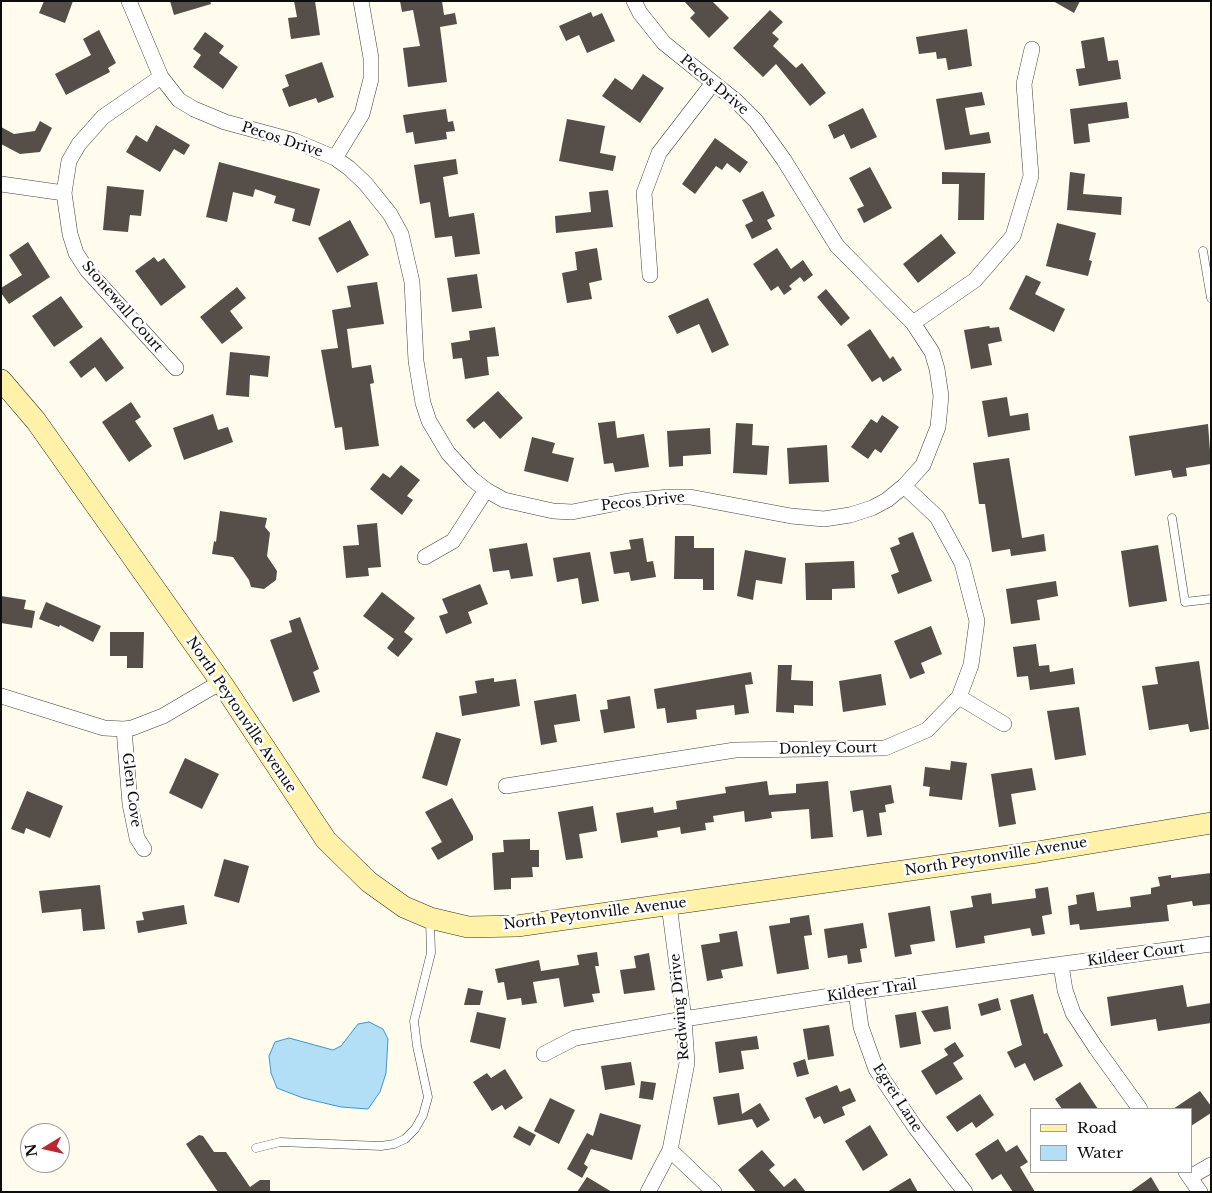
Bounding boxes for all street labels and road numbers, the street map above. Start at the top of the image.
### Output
street label: Pecos Drive [676,51,752,119]
street label: Pecos Drive [239,119,325,161]
street label: Stonewall Court [78,258,166,356]
street label: Pecos Drive [600,489,686,515]
street label: North Peytonville Avenue [182,634,300,796]
street label: Donley Court [779,740,877,758]
street label: Glen Cove [118,752,144,828]
street label: North Peytonville Avenue [904,834,1088,880]
street label: North Peytonville Avenue [502,894,688,934]
street label: Kildeer Court [1086,940,1186,970]
street label: Redwing Drive [667,953,693,1061]
street label: Kildeer Trail [826,976,918,1006]
street label: Egret Lane [869,1061,925,1135]

